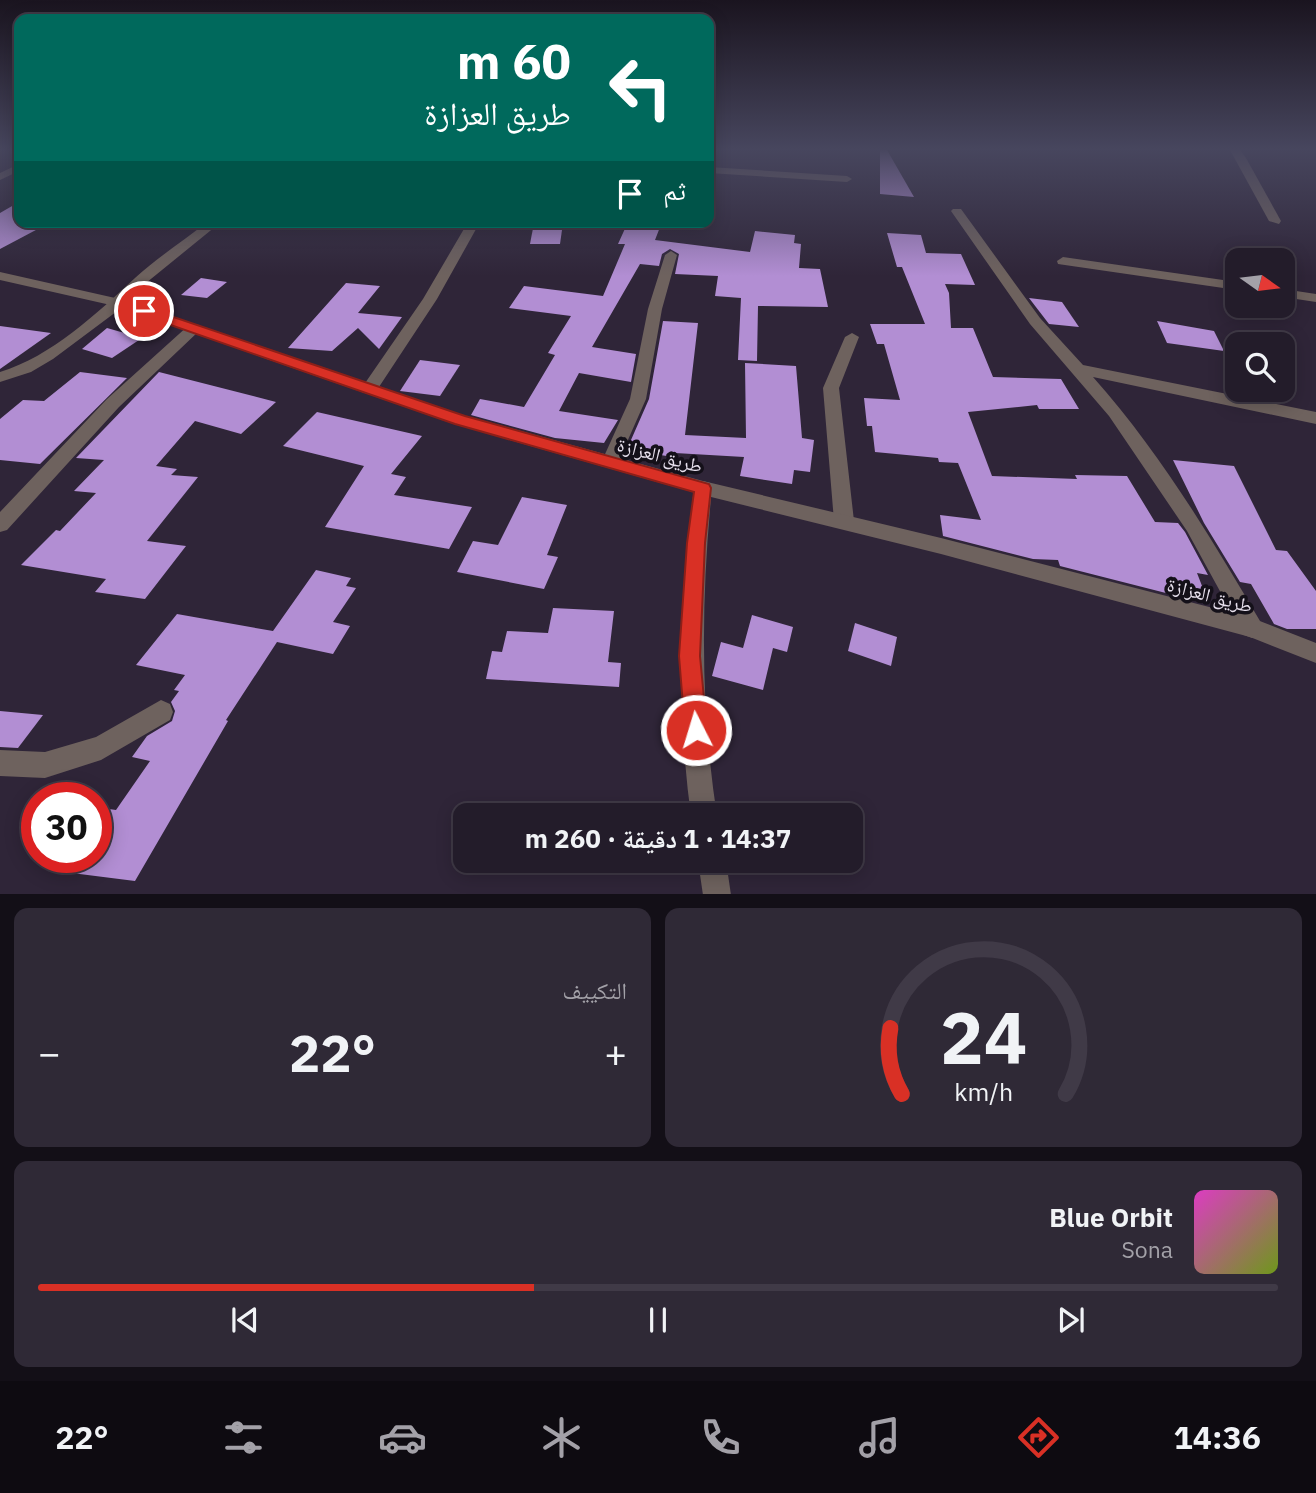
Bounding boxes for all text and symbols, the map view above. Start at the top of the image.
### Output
text: 60 m [457,29,571,92]
icon: left [595,42,686,133]
text: طريق العزازة [424,92,571,134]
text: ثم [663,173,686,207]
icon: arrive [611,175,649,213]
north arrow [1225,248,1295,318]
map controls [1225,248,1295,402]
pin [114,281,174,341]
icon: arrive [125,292,163,330]
button: search [1225,332,1295,402]
street label: طريق العزازة [615,432,705,478]
street label: طريق العزازة [1165,572,1255,618]
position arrow [659,693,733,767]
speed limit sign: 30 [21,782,112,873]
text: 14:37 · 1 دقيقة · 260 m [525,821,791,855]
text: التكييف [562,975,627,1005]
text: 24 [940,989,1027,1084]
text: 22° [289,1019,376,1086]
text: − [38,1028,61,1077]
text: + [604,1028,627,1077]
text: km/h [954,1074,1013,1107]
text: Blue Orbit [1049,1200,1173,1234]
text: Sona [1121,1234,1173,1264]
icon: previous [226,1301,264,1339]
icon: pause [639,1301,677,1339]
icon: next [1052,1301,1090,1339]
icon: filters [219,1413,268,1462]
icon: car [378,1413,427,1462]
icon: climate [537,1413,586,1462]
icon: phone [696,1413,745,1462]
icon: music [855,1413,904,1462]
icon: directions [1014,1413,1063,1462]
text: 22° [55,1416,109,1458]
text: 14:36 [1174,1416,1261,1458]

